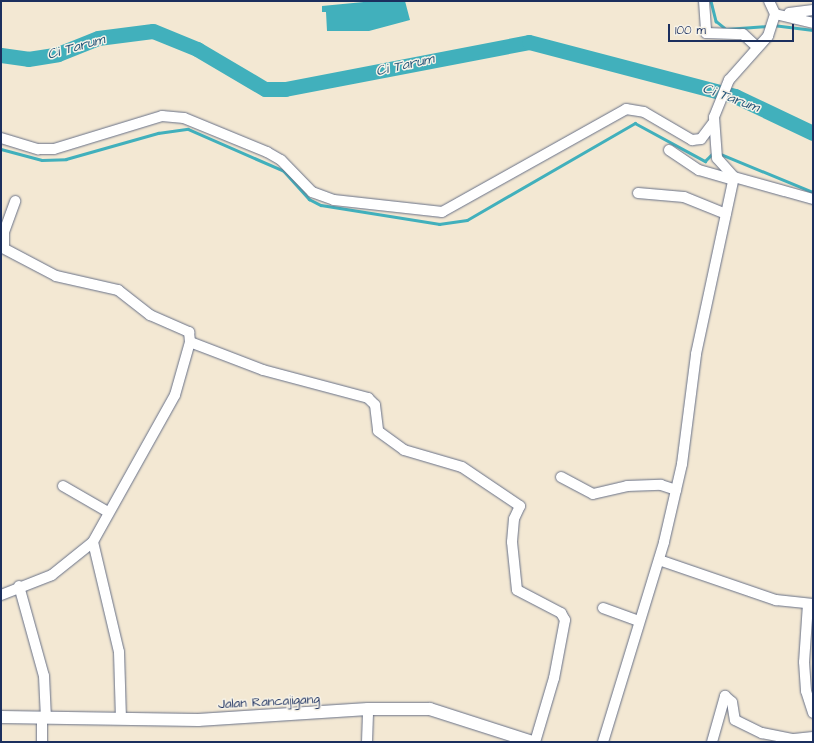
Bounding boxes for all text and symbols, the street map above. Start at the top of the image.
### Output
scale bar [670,16,796,42]
text: 100 m [675,22,706,39]
water label: Ci Tarum [45,31,107,63]
water label: Ci Tarum [374,50,436,80]
water label: Ci Tarum [700,80,762,116]
street label: Jalan Rancajigang [218,692,320,712]

